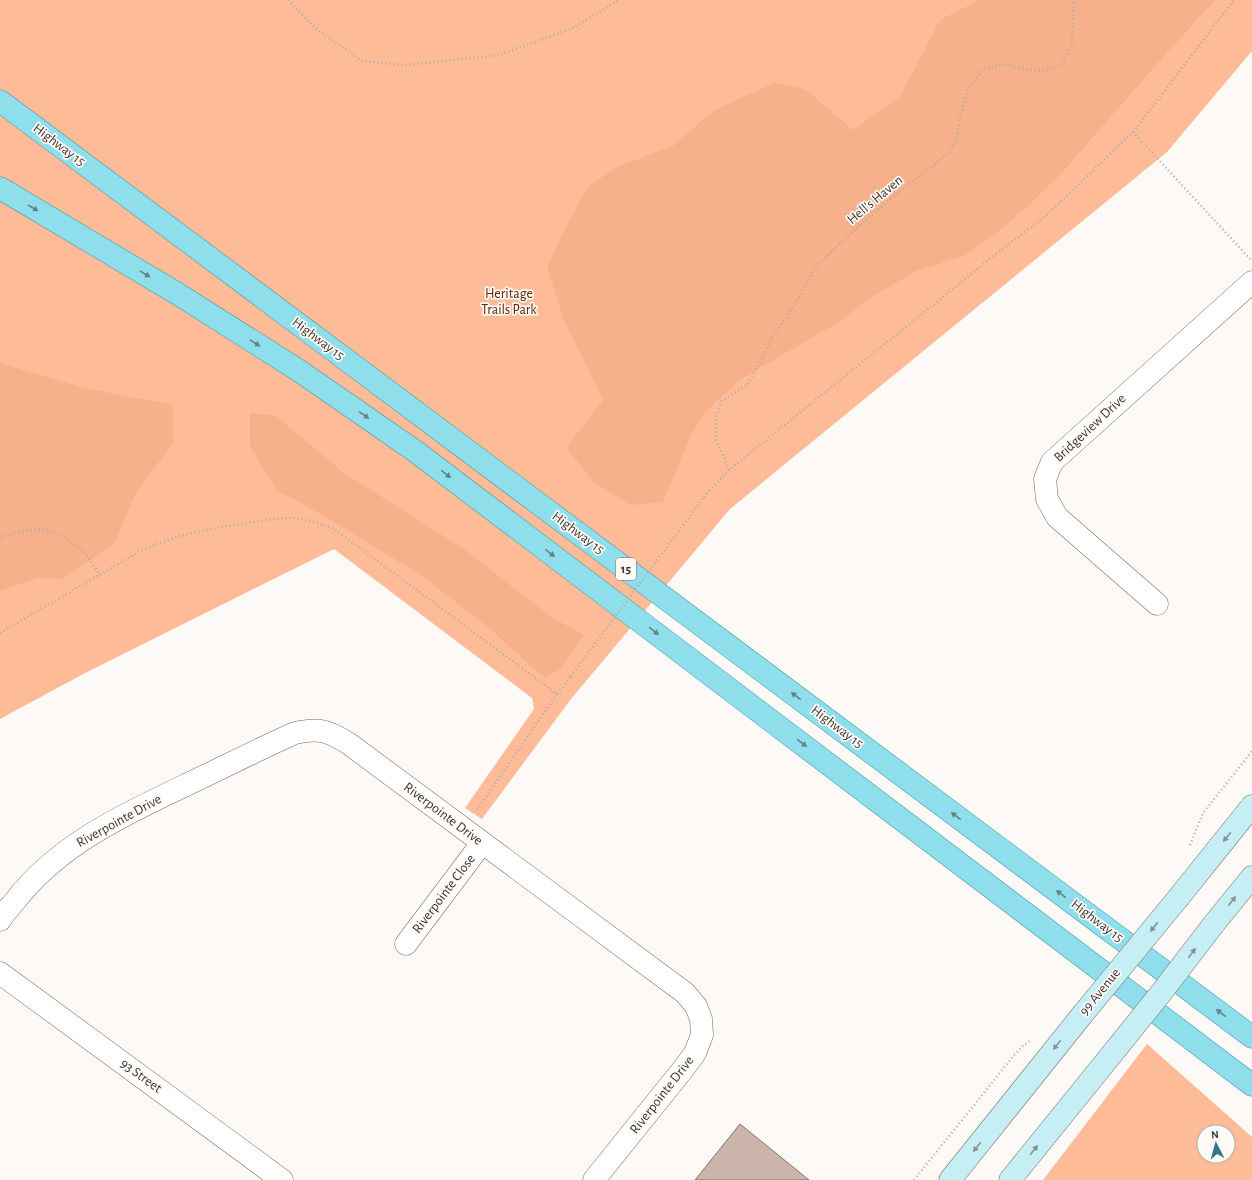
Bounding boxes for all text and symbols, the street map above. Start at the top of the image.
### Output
street label: Highway 15 [30,121,88,169]
street label: Hell's Haven [845,173,905,227]
one-way arrow [28,204,39,211]
one-way arrow [139,271,151,278]
park label: Heritage Trails Park [481,287,537,317]
street label: Highway 15 [289,315,347,363]
one-way arrow [250,339,260,347]
street label: Bridgeview Drive [1051,391,1129,465]
one-way arrow [358,411,369,419]
one-way arrow [441,470,452,478]
street label: Highway 15 [549,509,607,557]
one-way arrow [545,548,555,556]
road number: 15 [616,558,636,580]
one-way arrow [648,627,659,635]
one-way arrow [791,692,802,700]
street label: Highway 15 [808,703,866,751]
one-way arrow [796,739,807,748]
street label: Riverpointe Drive [401,780,485,848]
street label: Riverpointe Drive [74,792,164,850]
one-way arrow [951,812,962,820]
one-way arrow [1223,831,1232,842]
street label: Riverpointe Close [410,852,478,936]
one-way arrow [1055,890,1066,898]
one-way arrow [1228,896,1237,907]
street label: Highway 15 [1068,897,1126,945]
one-way arrow [1149,922,1158,932]
one-way arrow [1188,947,1197,958]
street label: 99 Avenue [1077,966,1123,1018]
one-way arrow [1215,1009,1226,1018]
one-way arrow [1053,1040,1062,1051]
street label: Riverpointe Drive [627,1053,697,1137]
street label: 93 Street [118,1056,165,1096]
north arrow [1196,1124,1236,1164]
text: N [1211,1129,1219,1140]
one-way arrow [972,1142,981,1153]
one-way arrow [1030,1144,1039,1155]

